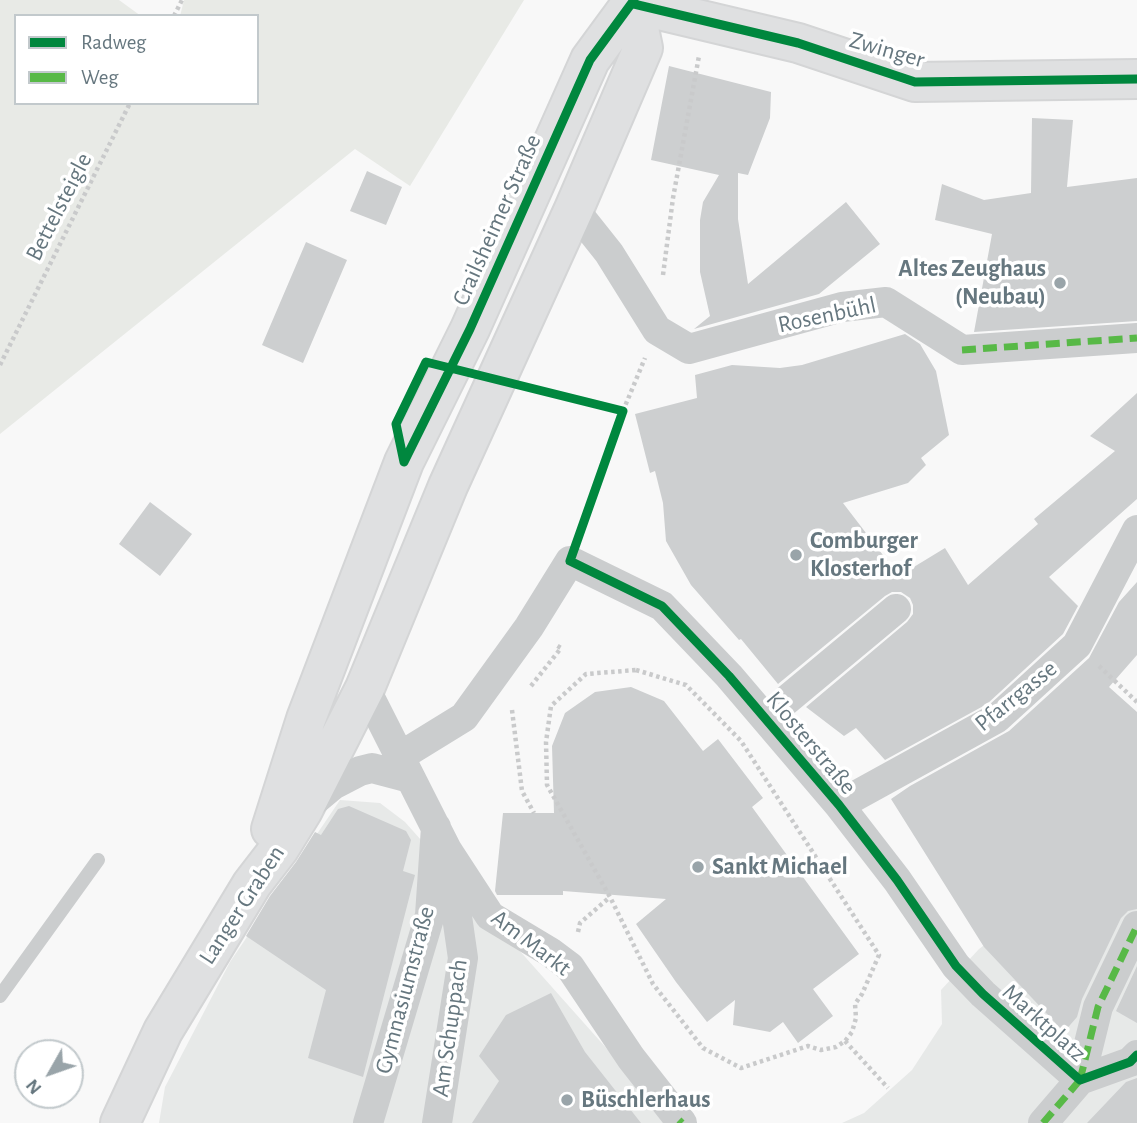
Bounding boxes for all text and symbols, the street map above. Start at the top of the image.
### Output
legend [14,14,259,105]
street label: Zwinger [846,26,928,74]
text: Radweg [81,32,146,53]
text: Weg [81,67,119,88]
street label: Crailsheimer Straße [446,130,548,310]
street label: Bettelsteigle [20,148,98,266]
place label: Altes Zeughaus (Neubau) [898,255,1046,311]
marker: Altes Zeughaus (Neubau) [1052,275,1068,291]
street label: Rosenbühl [775,291,879,339]
place label: Comburger Klosterhof [810,527,918,583]
marker: Comburger Klosterhof [788,547,804,563]
street label: Pfarrgasse [969,654,1063,738]
street label: Klosterstraße [760,686,862,800]
street label: Langer Graben [193,840,291,970]
place label: Sankt Michael [712,853,848,881]
marker: Sankt Michael [690,859,706,875]
street label: Gymnasiumstraße [369,903,441,1077]
street label: Am Markt [485,904,577,982]
street label: Am Schuppach [426,957,474,1099]
street label: Marktplatz [996,978,1092,1068]
north arrow [14,1039,84,1109]
text: N [23,1075,46,1098]
place label: Büschlerhaus [581,1086,710,1114]
marker: Büschlerhaus [559,1092,575,1108]

